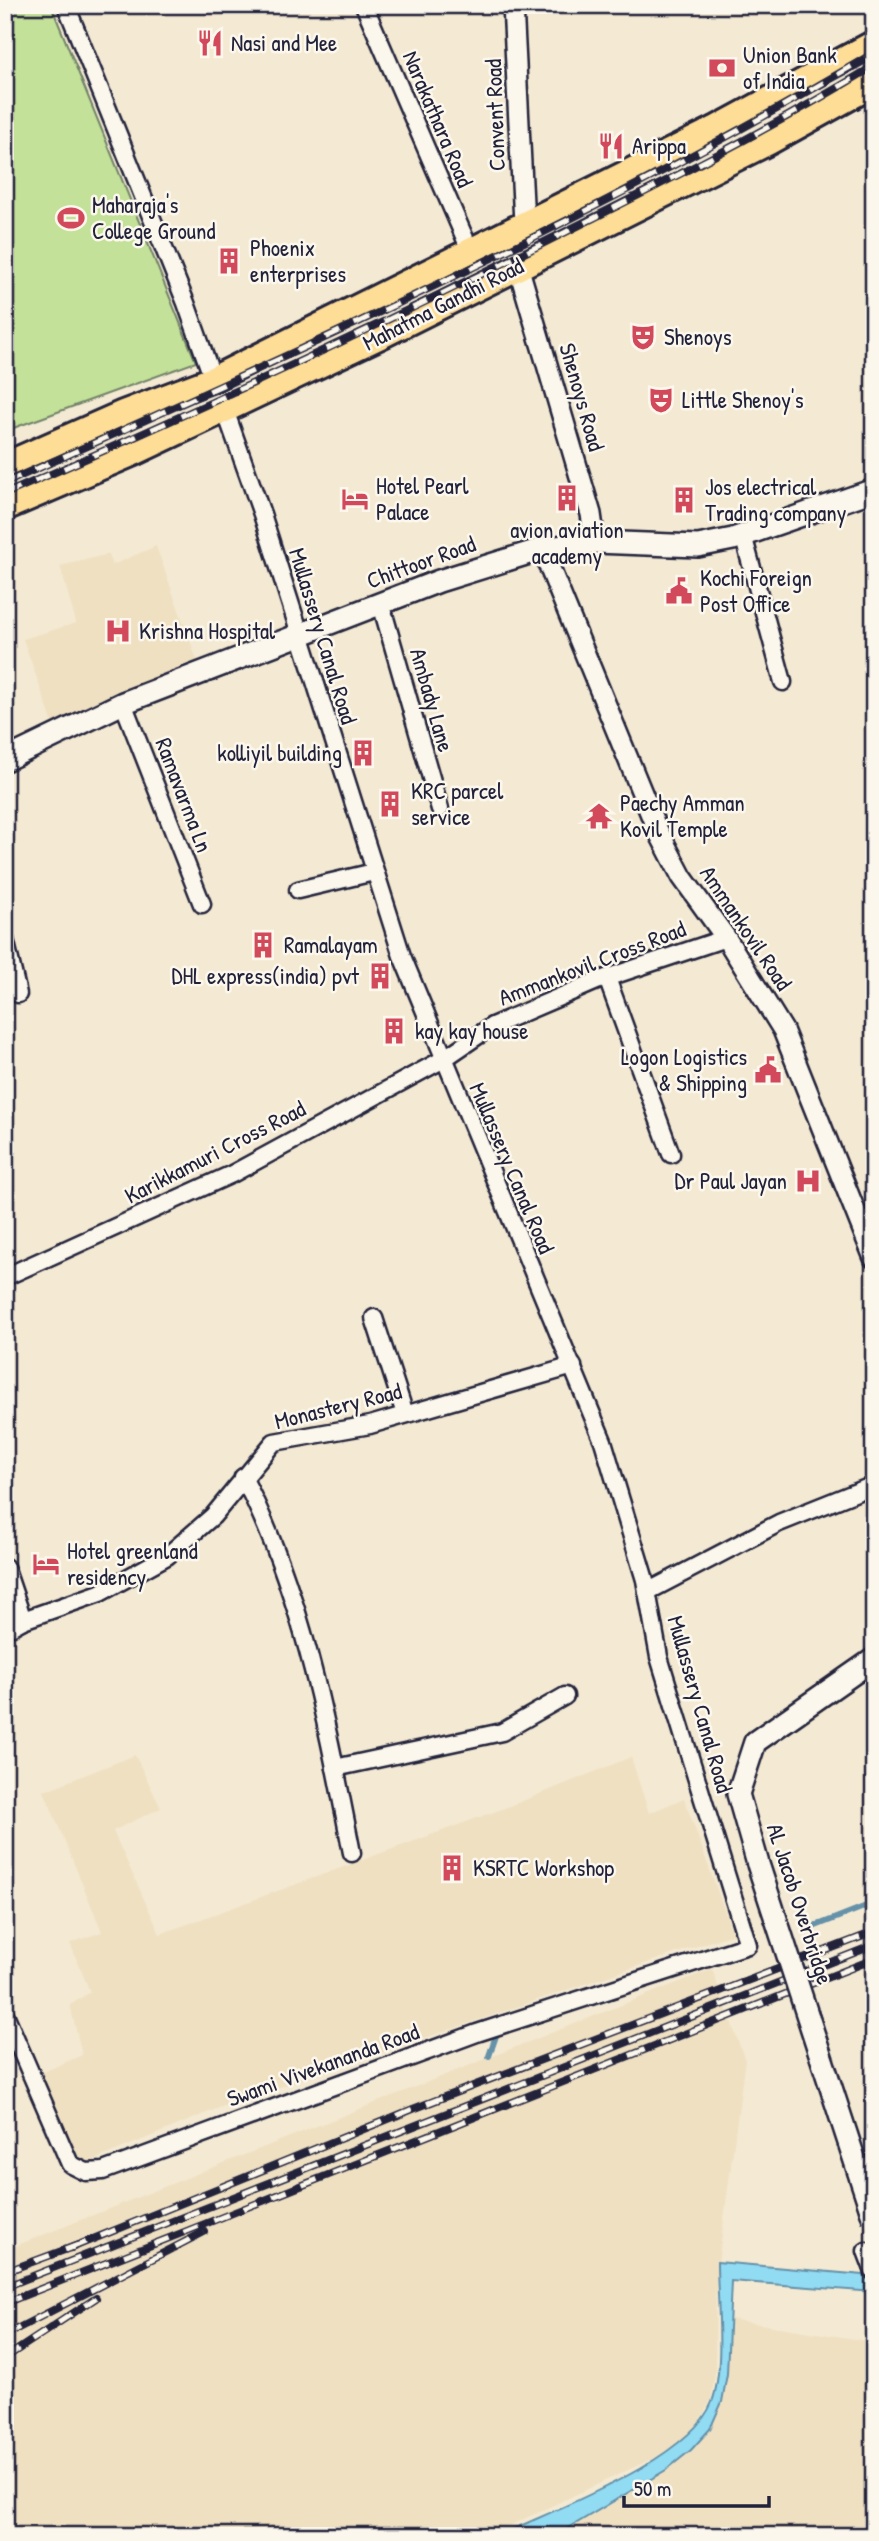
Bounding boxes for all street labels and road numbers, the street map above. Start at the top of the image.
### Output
street label: Narakathara Road [396,46,481,192]
street label: Convent Road [477,59,512,171]
street label: Mahatma Gandhi Road [357,250,528,357]
street label: Shenoys Road [552,339,613,454]
street label: Chittoor Road [362,528,480,596]
street label: Mullassery Canal Road [282,544,365,728]
street label: Ambady Lane [403,644,462,755]
street label: Ramavarma Ln [148,733,220,856]
street label: Ammankovil Road [693,859,800,996]
street label: Ammankovil Cross Road [494,913,690,1012]
street label: Mullassery Canal Road [462,1078,562,1258]
street label: Karikkamuri Cross Road [119,1093,310,1210]
street label: Monastery Road [271,1375,405,1436]
street label: Mullassery Canal Road [660,1612,741,1796]
street label: AL Jacob Overbridge [760,1819,841,1988]
street label: Swami Vivekananda Road [223,2015,423,2114]

